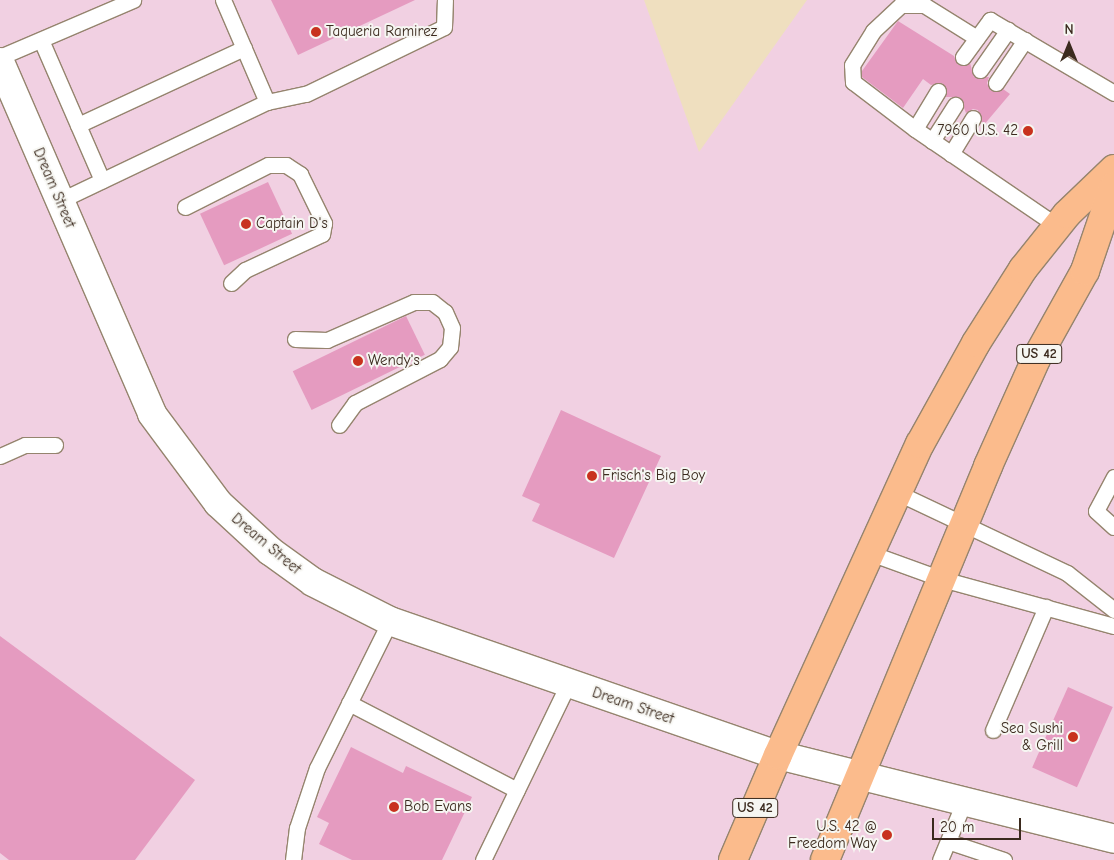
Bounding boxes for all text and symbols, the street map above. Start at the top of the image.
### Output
north arrow [1044,20,1094,70]
text: N [1064,21,1074,38]
place label: Taqueria Ramirez [326,23,437,41]
marker: Taqueria Ramirez [310,26,322,38]
place label: 7960 U.S. 42 [937,122,1018,140]
marker: 7960 U.S. 42 [1022,125,1034,137]
street label: Dream Street [29,145,79,231]
place label: Captain D's [256,215,328,233]
marker: Captain D's [240,218,252,230]
road number: US 42 [1015,342,1063,366]
place label: Wendy's [368,352,420,370]
marker: Wendy's [352,355,364,367]
place label: Frisch's Big Boy [602,467,705,485]
marker: Frisch's Big Boy [586,470,598,482]
street label: Dream Street [228,510,304,578]
street label: Dream Street [590,684,676,728]
place label: Sea Sushi & Grill [1001,719,1063,754]
marker: Sea Sushi & Grill [1067,731,1079,743]
road number: US 42 [731,796,779,820]
place label: Bob Evans [404,798,472,816]
marker: Bob Evans [388,801,400,813]
scale bar [934,808,1023,840]
place label: U.S. 42 @ Freedom Way [788,817,877,852]
text: 20 m [940,818,974,836]
marker: U.S. 42 @ Freedom Way [881,829,893,841]

